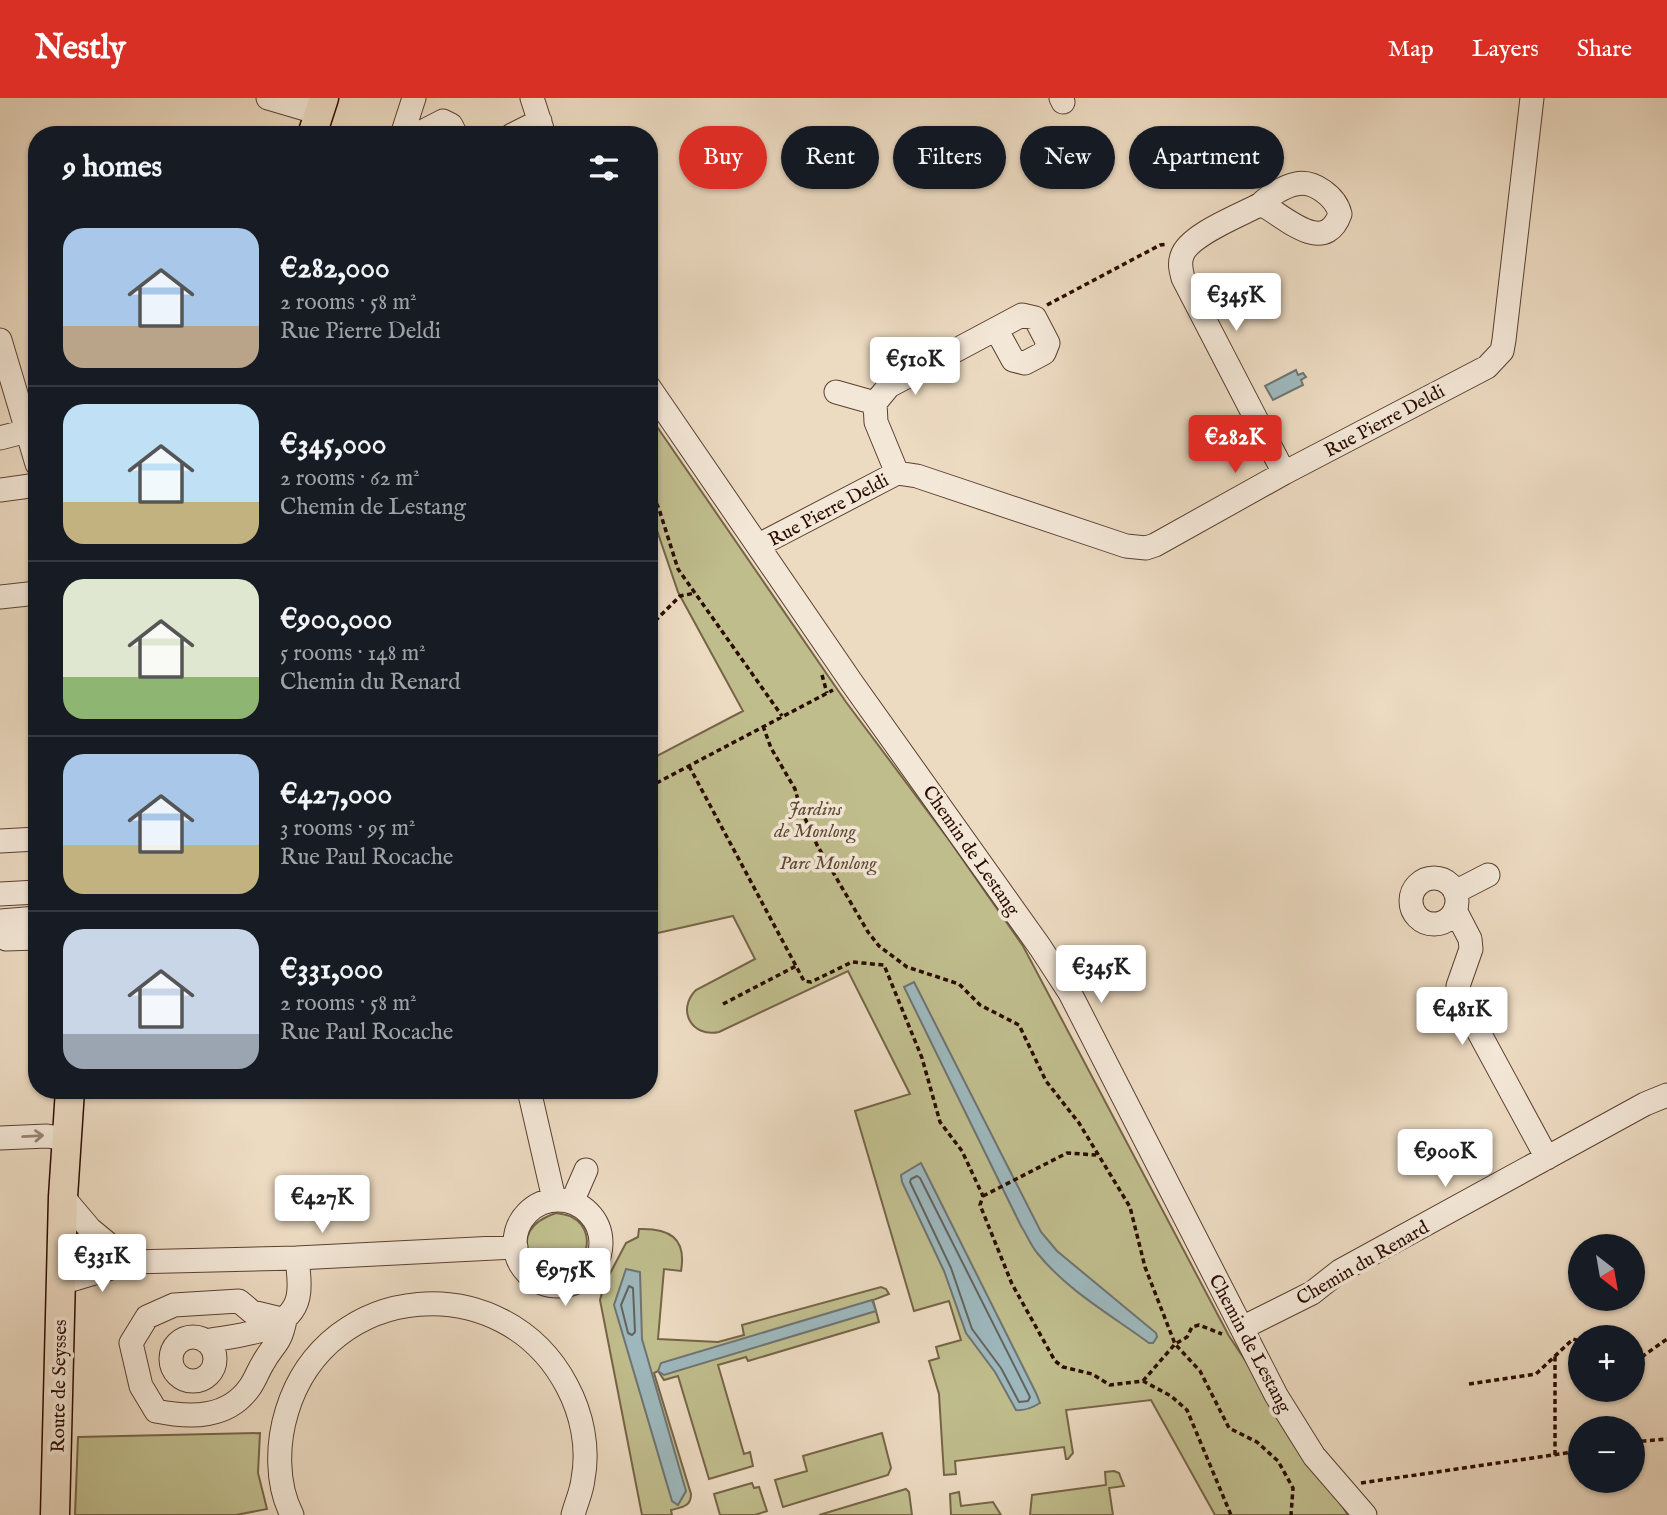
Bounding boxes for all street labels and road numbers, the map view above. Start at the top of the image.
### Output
street label: Rue Pierre Deldi [1321,380,1449,464]
street label: Rue Pierre Deldi [765,469,893,553]
street label: Chemin de Lestang [916,781,1025,922]
street label: Chemin du Renard [1292,1216,1434,1311]
street label: Chemin de Lestang [1203,1270,1296,1418]
street label: Route de Seysses [47,1319,73,1453]

